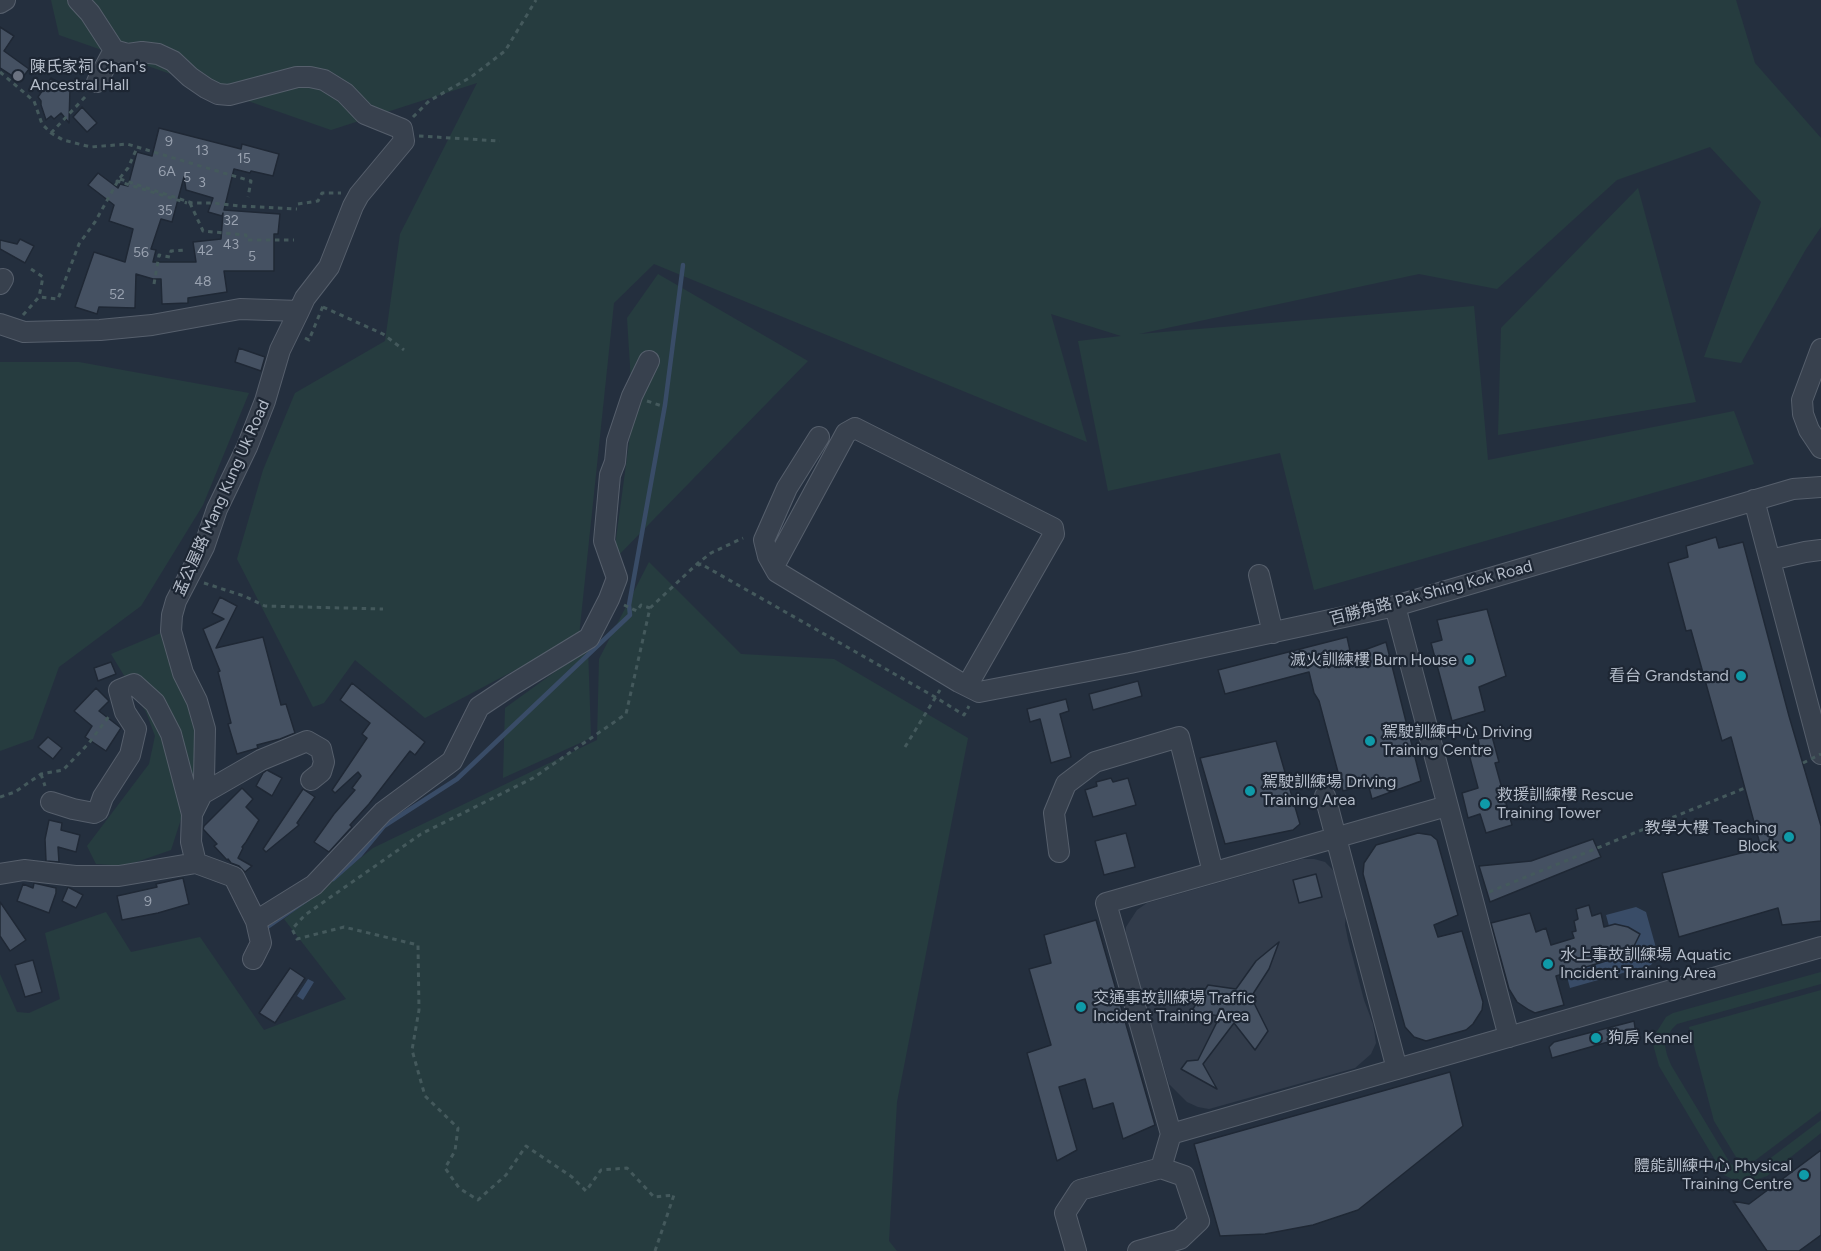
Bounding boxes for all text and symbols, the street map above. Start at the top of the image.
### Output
place label: 陳氏家祠 Chan's Ancestral Hall [30,57,146,95]
marker: 陳氏家祠 Chan's Ancestral Hall [11,69,25,83]
house number: 9 [165,134,173,150]
house number: 13 [195,143,209,159]
house number: 15 [237,151,251,167]
house number: 6A [158,164,176,180]
house number: 5 [183,170,191,186]
house number: 3 [198,175,206,191]
house number: 35 [157,203,173,219]
house number: 32 [223,213,239,229]
house number: 43 [223,237,239,253]
house number: 42 [197,243,213,259]
house number: 56 [133,245,149,261]
house number: 5 [248,249,256,265]
house number: 48 [194,274,212,290]
house number: 52 [109,287,125,303]
street label: 孟公屋路 Mang Kung Uk Road [170,397,274,599]
street label: 百勝角路 Pak Shing Kok Road [1328,557,1534,629]
place label: 滅火訓練樓 Burn House [1290,650,1457,670]
marker: 滅火訓練樓 Burn House [1462,653,1476,667]
place label: 看台 Grandstand [1609,666,1729,686]
marker: 看台 Grandstand [1734,669,1748,683]
place label: 駕駛訓練中心 Driving Training Centre [1382,722,1532,760]
marker: 駕駛訓練中心 Driving Training Centre [1363,734,1377,748]
place label: 駕駛訓練場 Driving Training Area [1262,772,1396,810]
marker: 駕駛訓練場 Driving Training Area [1243,784,1257,798]
place label: 救援訓練樓 Rescue Training Tower [1497,785,1633,823]
marker: 救援訓練樓 Rescue Training Tower [1478,797,1492,811]
place label: 教學大樓 Teaching Block [1645,818,1777,856]
marker: 教學大樓 Teaching Block [1782,830,1796,844]
house number: 9 [144,894,152,910]
place label: 水上事故訓練場 Aquatic Incident Training Area [1560,945,1731,983]
marker: 水上事故訓練場 Aquatic Incident Training Area [1541,957,1555,971]
place label: 交通事故訓練場 Traffic Incident Training Area [1093,988,1255,1026]
marker: 交通事故訓練場 Traffic Incident Training Area [1074,1000,1088,1014]
place label: 狗房 Kennel [1608,1028,1692,1048]
marker: 狗房 Kennel [1589,1031,1603,1045]
place label: 體能訓練中心 Physical Training Centre [1634,1156,1792,1194]
marker: 體能訓練中心 Physical Training Centre [1797,1168,1811,1182]

